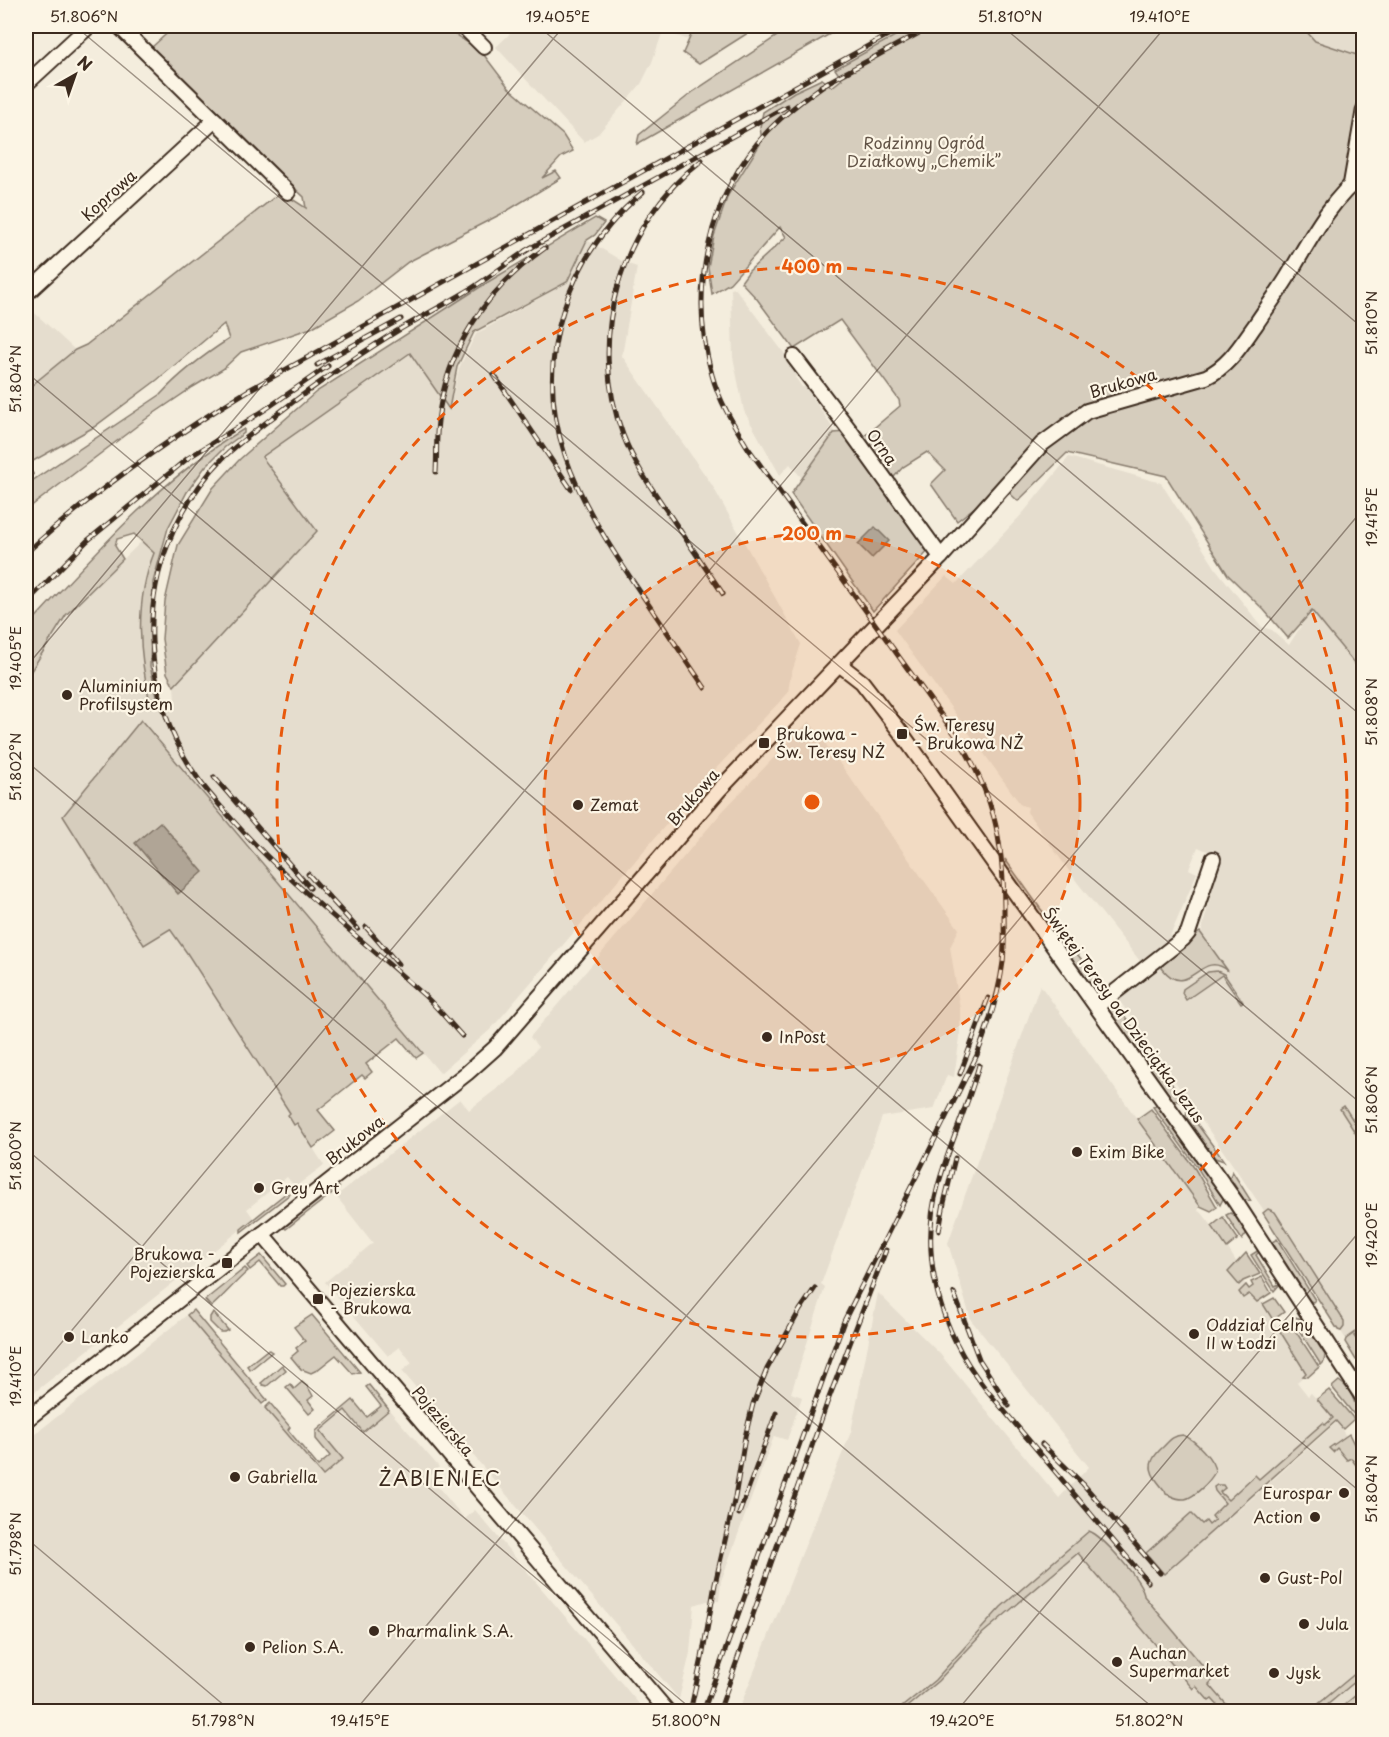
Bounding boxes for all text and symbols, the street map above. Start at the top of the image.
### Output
text: 51.806°N [50,4,118,27]
text: 19.405°E [526,4,590,27]
text: 51.810°N [977,4,1043,27]
text: 19.410°E [1129,4,1191,27]
north arrow [45,45,105,105]
text: N [73,49,98,76]
park label: Rodzinny Ogród Działkowy „Chemik” [847,130,1001,172]
street label: Koprowa [75,163,141,226]
text: 400 m [782,252,842,279]
text: 51.810°N [1359,290,1382,356]
text: 51.804°N [3,345,26,413]
street label: Brukowa [1086,361,1159,403]
street label: Orna [862,423,904,470]
text: 19.415°E [1359,487,1382,547]
text: 200 m [782,519,842,546]
text: 19.405°E [3,626,26,690]
place label: Aluminium Profilsystem [79,673,173,715]
text: 51.808°N [1359,678,1382,746]
marker: Aluminium Profilsystem [60,688,74,702]
place label: Św. Teresy - Brukowa NŻ [914,712,1024,754]
place label: Brukowa - Św. Teresy NŻ [776,721,885,763]
marker: Św. Teresy - Brukowa NŻ [895,727,909,741]
text: 51.802°N [3,733,26,801]
marker: Brukowa - Św. Teresy NŻ [757,736,771,750]
street label: Brukowa [661,762,724,830]
place label: Zemat [590,792,639,816]
centre of rings [802,792,822,812]
marker: Zemat [571,798,585,812]
street label: Świętej Teresy od Dzieciątka Jezus [1038,902,1211,1127]
place label: InPost [779,1024,826,1048]
marker: InPost [760,1030,774,1044]
text: 51.806°N [1359,1066,1382,1134]
street label: Brukowa [320,1108,389,1170]
text: 51.800°N [3,1121,26,1191]
place label: Exim Bike [1089,1139,1165,1163]
marker: Exim Bike [1070,1145,1084,1159]
place label: Grey Art [271,1175,340,1199]
marker: Grey Art [252,1181,266,1195]
text: 19.420°E [1359,1202,1382,1268]
place label: Brukowa - Pojezierska [130,1241,215,1283]
marker: Brukowa - Pojezierska [220,1256,234,1270]
place label: Pojezierska - Brukowa [330,1277,415,1319]
marker: Pojezierska - Brukowa [311,1292,325,1306]
place label: Oddział Celny II w Łodzi [1206,1312,1313,1354]
place label: Lanko [81,1324,129,1348]
marker: Oddział Celny II w Łodzi [1187,1327,1201,1341]
marker: Lanko [62,1330,76,1344]
text: 19.410°E [3,1345,26,1407]
street label: Pojezierska [407,1380,480,1461]
text: 51.804°N [1359,1455,1382,1523]
district label: ŻABIENIEC [378,1463,502,1493]
place label: Gabriella [247,1464,317,1488]
marker: Gabriella [228,1470,242,1484]
place label: Eurospar [1263,1480,1333,1504]
marker: Eurospar [1337,1486,1351,1500]
place label: Action [1254,1504,1303,1528]
marker: Action [1308,1510,1322,1524]
text: 51.798°N [3,1512,26,1576]
place label: Gust-Pol [1277,1565,1343,1589]
marker: Gust-Pol [1258,1571,1272,1585]
place label: Jula [1316,1611,1349,1635]
marker: Jula [1297,1617,1311,1631]
place label: Pharmalink S.A. [386,1618,514,1642]
marker: Pharmalink S.A. [367,1624,381,1638]
place label: Pelion S.A. [262,1634,344,1658]
marker: Pelion S.A. [243,1640,257,1654]
place label: Auchan Supermarket [1129,1640,1230,1682]
marker: Auchan Supermarket [1110,1655,1124,1669]
place label: Jysk [1286,1660,1321,1684]
marker: Jysk [1267,1666,1281,1680]
text: 51.798°N [191,1708,255,1731]
text: 19.415°E [330,1708,390,1731]
text: 51.800°N [651,1708,721,1731]
text: 19.420°E [929,1708,995,1731]
text: 51.802°N [1115,1708,1183,1731]

